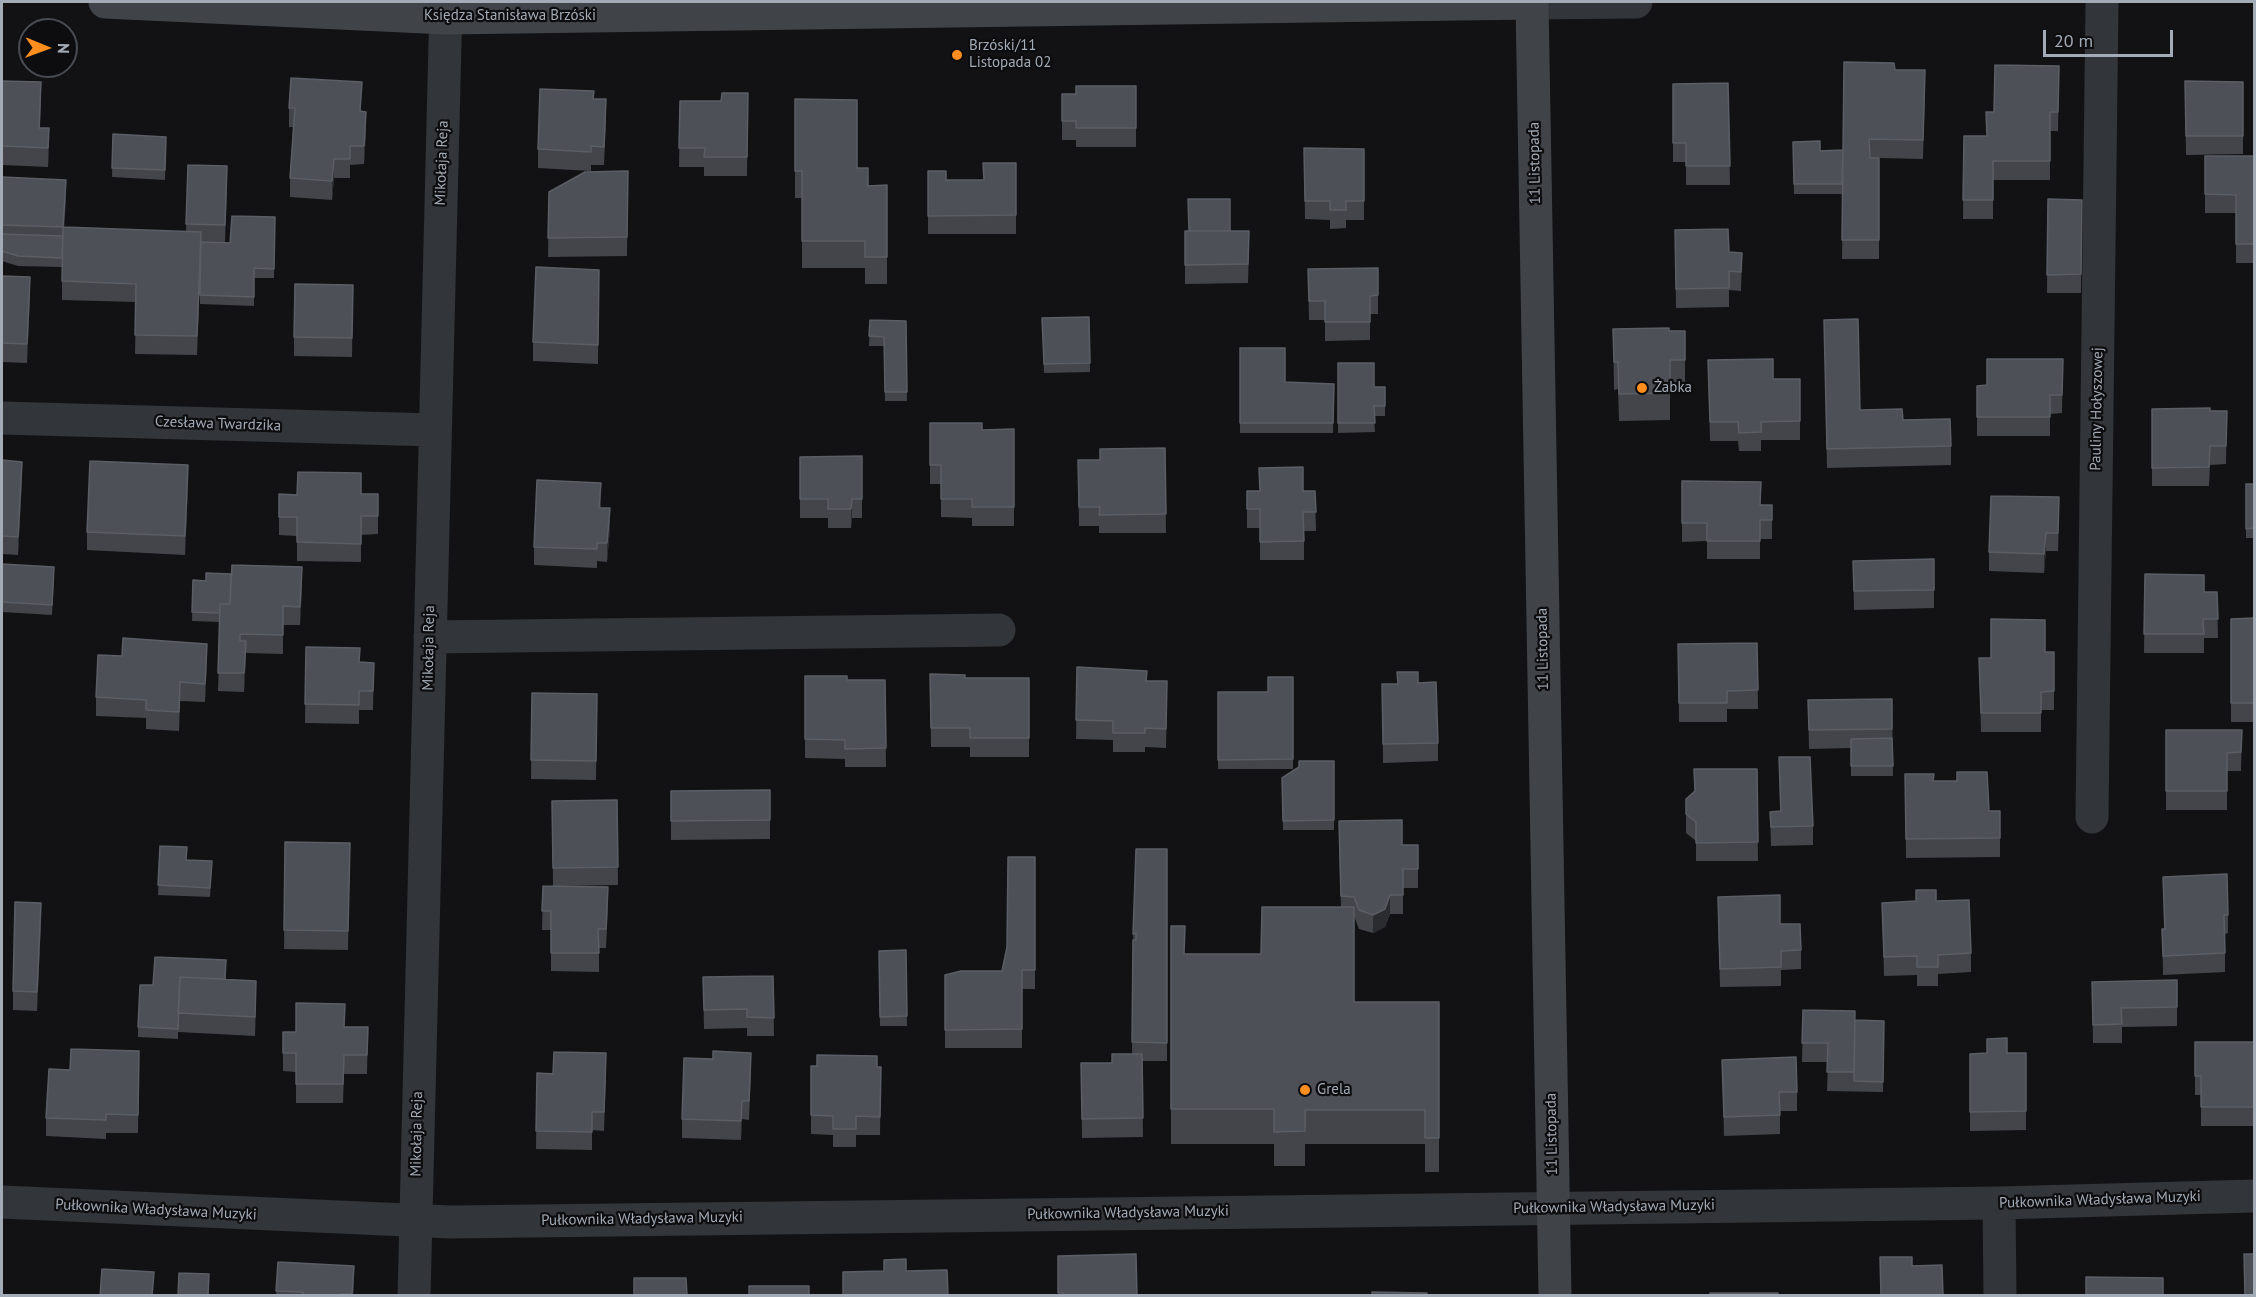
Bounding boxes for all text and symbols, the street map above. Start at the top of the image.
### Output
street label: Księdza Stanisława Brzóski [424,7,596,25]
north arrow [18,18,78,78]
scale bar [2046,18,2176,56]
text: 20 m [2054,29,2093,52]
place label: Brzóski/11 Listopada 02 [969,37,1051,72]
text: N [54,43,74,54]
marker: Brzóski/11 Listopada 02 [950,48,964,62]
street label: Mikołaja Reja [432,120,452,206]
street label: 11 Listopada [1525,122,1545,204]
street label: Pauliny Hołyszowej [2087,347,2107,471]
place label: Żabka [1654,379,1692,397]
marker: Żabka [1635,381,1649,395]
street label: Czesława Twardzika [155,413,281,435]
street label: Mikołaja Reja [419,605,439,691]
street label: 11 Listopada [1533,608,1553,690]
place label: Grela [1317,1081,1351,1099]
marker: Grela [1298,1083,1312,1097]
street label: Mikołaja Reja [407,1091,427,1177]
street label: 11 Listopada [1542,1093,1562,1175]
street label: Pułkownika Władysława Muzyki [1999,1187,2201,1213]
street label: Pułkownika Władysława Muzyki [55,1196,257,1224]
street label: Pułkownika Władysława Muzyki [1513,1196,1715,1218]
street label: Pułkownika Władysława Muzyki [1027,1202,1229,1224]
street label: Pułkownika Władysława Muzyki [541,1208,743,1230]

